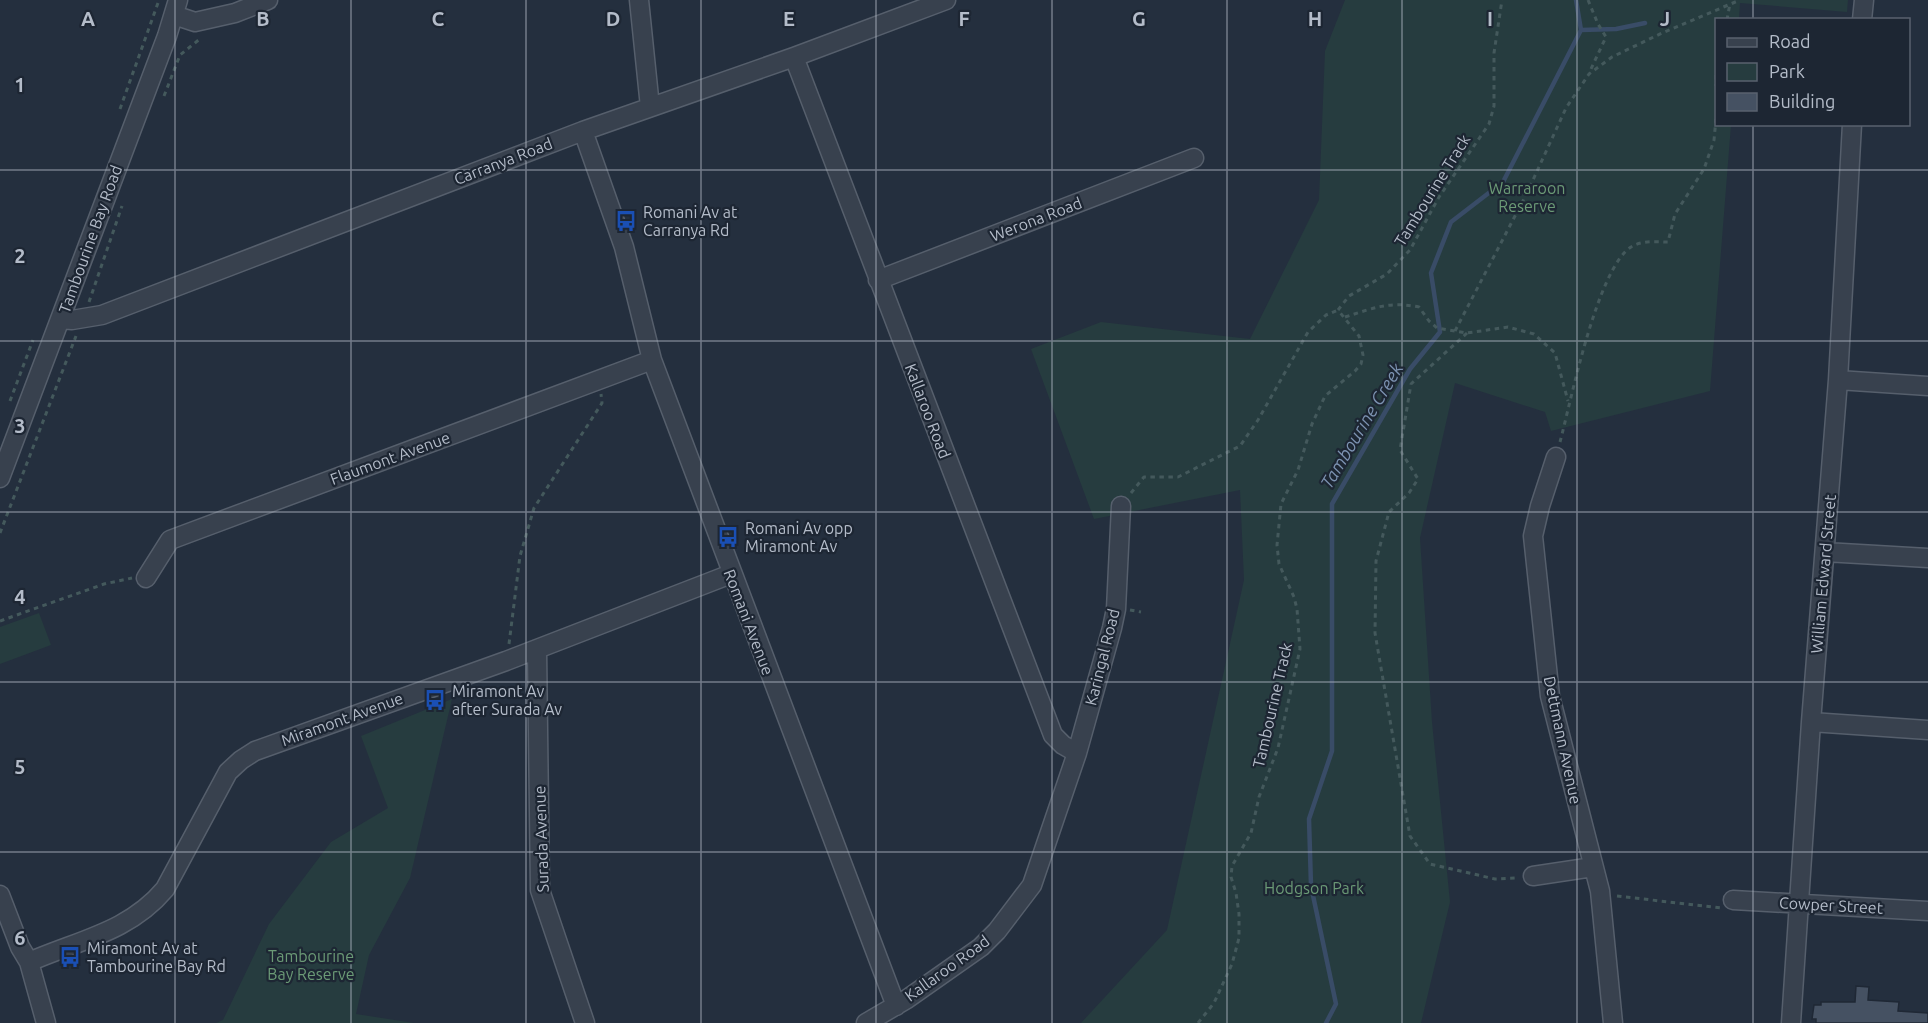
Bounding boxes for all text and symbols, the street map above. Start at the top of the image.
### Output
text: A [81,7,95,30]
text: B [256,7,270,30]
text: C [432,7,445,30]
text: D [606,7,620,30]
text: E [783,7,795,30]
text: F [958,7,970,30]
text: G [1132,7,1146,30]
text: H [1308,7,1322,30]
text: I [1487,7,1493,30]
text: J [1660,7,1670,30]
legend [1715,18,1910,126]
text: Road [1769,31,1811,51]
text: Park [1769,61,1805,81]
text: 1 [14,73,26,96]
text: Building [1769,91,1835,111]
street label: Tambourine Track [1390,131,1474,249]
street label: Carranya Road [451,134,555,188]
street label: Tambourine Bay Road [55,162,125,316]
park label: Warraroon Reserve [1489,179,1565,215]
street label: Werona Road [988,193,1084,245]
place label: Romani Av at Carranya Rd [643,203,738,239]
bus stop icon: Romani Av at Carranya Rd [614,209,638,233]
text: 2 [14,244,26,267]
water label: Tambourine Creek [1316,359,1407,492]
street label: Kallaroo Road [902,361,954,461]
text: 3 [14,414,26,437]
street label: Flaumont Avenue [328,428,452,488]
street label: William Edward Street [1807,493,1839,654]
place label: Romani Av opp Miramont Av [745,519,853,555]
bus stop icon: Romani Av opp Miramont Av [716,525,740,549]
street label: Romani Avenue [721,567,777,677]
text: 4 [14,585,26,608]
street label: Karingal Road [1081,607,1123,707]
street label: Tambourine Track [1249,641,1295,769]
street label: Dettmann Avenue [1541,674,1585,806]
place label: Miramont Av after Surada Av [452,682,562,718]
bus stop icon: Miramont Av after Surada Av [423,688,447,712]
street label: Miramont Avenue [279,689,405,749]
text: 5 [14,755,26,778]
street label: Surada Avenue [530,785,552,893]
park label: Hodgson Park [1264,879,1364,897]
street label: Cowper Street [1779,893,1884,917]
text: 6 [14,926,26,949]
street label: Kallaroo Road [901,931,993,1005]
place label: Miramont Av at Tambourine Bay Rd [87,939,226,975]
bus stop icon: Miramont Av at Tambourine Bay Rd [58,945,82,969]
park label: Tambourine Bay Reserve [267,947,355,983]

